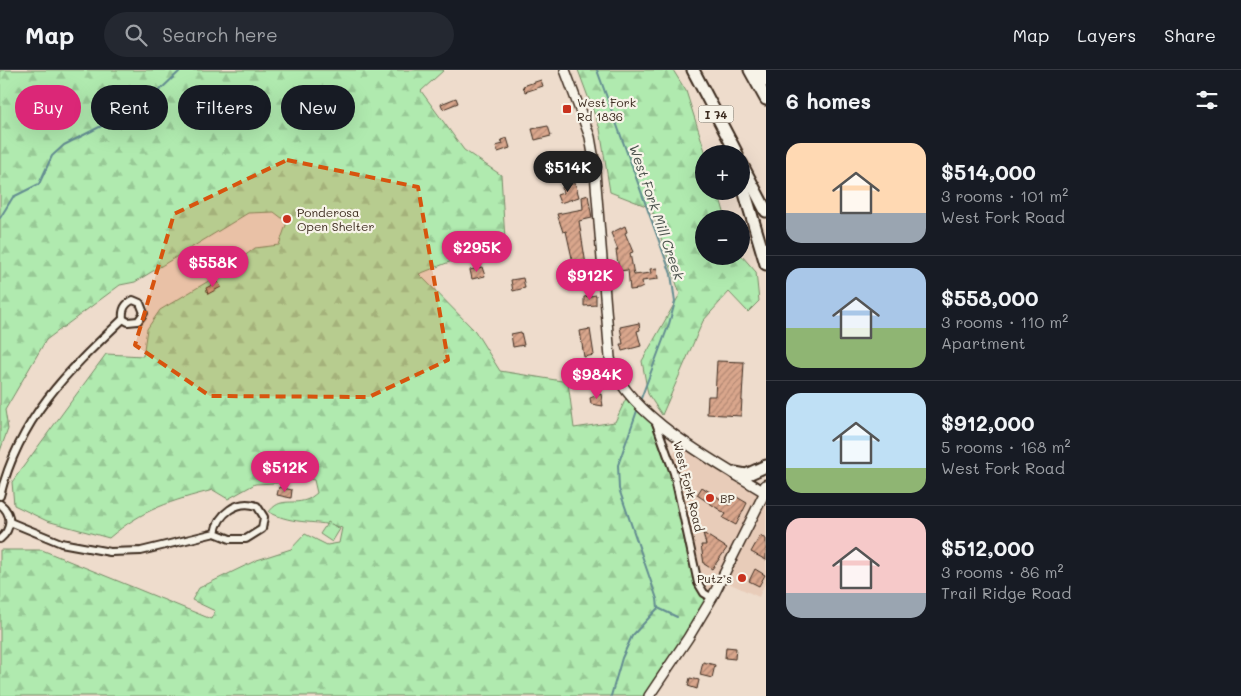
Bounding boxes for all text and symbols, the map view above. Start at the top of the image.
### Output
search box [104,12,454,57]
text: Map [25,19,74,50]
icon: search [122,21,150,49]
text: Search here [162,22,278,47]
text: Map [1013,23,1049,47]
text: Layers [1077,23,1136,47]
text: Share [1164,23,1216,47]
chip: Buy [15,85,81,130]
chip: Rent [91,85,168,130]
chip: Filters [178,85,271,130]
chip: New [281,85,355,130]
icon: filters [1193,86,1221,114]
text: 6 homes [786,87,871,114]
place label: West Fork Rd 1836 [577,94,636,124]
marker: West Fork Rd 1836 [561,103,573,115]
road number: I 74 [698,106,734,122]
water label: West Fork Mill Creek [625,142,689,283]
map controls [695,145,750,265]
button: + [695,145,750,200]
pin: $514K [533,150,603,193]
text: $514K [545,156,592,177]
text: $514,000 [941,158,1036,185]
icon: home [826,163,886,223]
text: 3 rooms · 101 m² [941,185,1068,206]
place label: Ponderosa Open Shelter [297,204,375,234]
text: West Fork Road [941,206,1065,227]
button: − [695,210,750,265]
marker: Ponderosa Open Shelter [281,213,293,225]
pin: $295K [442,230,512,273]
text: $295K [453,236,501,257]
pin: $558K [178,246,248,288]
text: $558K [188,251,238,272]
pin: $912K [555,258,625,301]
text: $912K [567,264,613,285]
text: $558,000 [941,284,1038,311]
icon: home [826,288,886,348]
text: 3 rooms · 110 m² [941,311,1068,332]
text: Apartment [941,332,1026,353]
pin: $984K [562,358,632,400]
text: $984K [572,363,622,384]
text: $912,000 [941,409,1035,436]
icon: home [826,413,886,473]
text: 5 rooms · 168 m² [941,436,1071,457]
street label: West Fork Road [670,439,708,533]
pin: $512K [250,450,320,493]
text: $512K [262,456,308,477]
text: West Fork Road [941,457,1065,478]
place label: BP [720,490,735,506]
marker: BP [704,492,716,504]
text: $512,000 [941,534,1034,561]
icon: home [826,538,886,598]
text: 3 rooms · 86 m² [941,561,1064,582]
place label: Putz’s [697,570,732,586]
marker: Putz’s [736,572,748,584]
text: Trail Ridge Road [941,582,1071,603]

